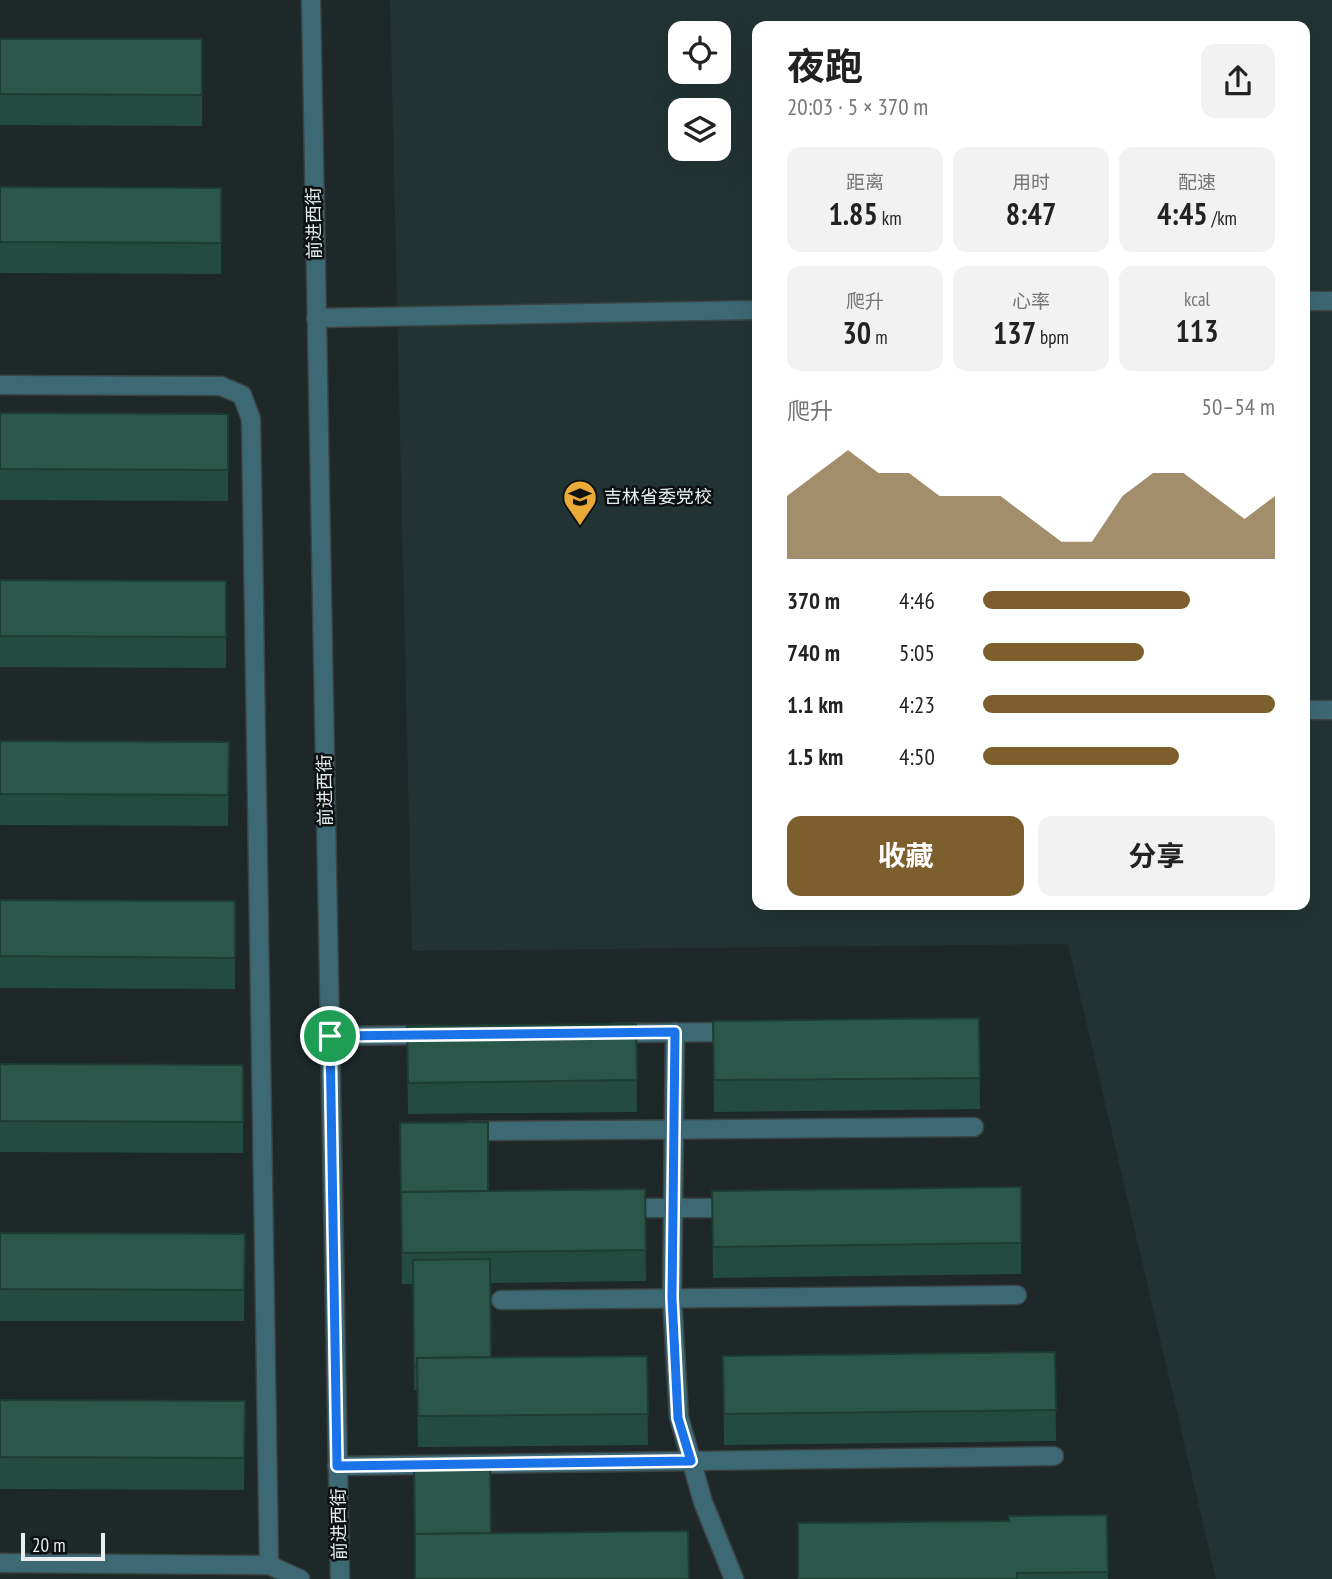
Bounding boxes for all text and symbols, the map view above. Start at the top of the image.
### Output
map controls [668,21,731,161]
button: locate [668,21,731,84]
text: 夜跑 [787,41,863,90]
button: share [1201,44,1275,118]
text: 20:03 · 5 × 370 m [787,92,928,121]
button: layers [668,98,731,161]
text: 距离 [846,170,884,194]
text: 用时 [1012,170,1050,194]
text: 配速 [1178,170,1216,194]
street label: 前进西街 [301,187,326,259]
text: 1.85 [828,194,878,233]
text: 8:47 [1006,194,1056,233]
text: 4:45 [1157,194,1208,233]
text: km [878,206,902,230]
text: /km [1208,206,1237,230]
text: kcal [1184,287,1210,311]
text: 爬升 [846,289,884,313]
text: 心率 [1012,289,1050,313]
text: 113 [1175,311,1219,350]
text: 30 [842,313,871,352]
text: 137 [993,313,1036,352]
text: m [871,325,888,349]
text: bpm [1036,325,1069,349]
text: 50–54 m [1202,392,1275,421]
text: 爬升 [787,396,833,425]
school or university icon: 吉林省委党校 [561,478,599,527]
place label: 吉林省委党校 [604,485,712,508]
text: 370 m [787,586,840,615]
text: 4:46 [899,586,935,615]
text: 740 m [787,638,840,667]
text: 5:05 [899,638,935,667]
text: 1.1 km [787,690,843,719]
text: 4:23 [899,690,935,719]
text: 1.5 km [787,742,843,771]
text: 4:50 [899,742,935,771]
street label: 前进西街 [312,754,337,826]
button: 收藏 [787,816,1024,896]
button: 分享 [1038,816,1275,896]
pin [300,1006,360,1066]
icon: arrive [311,1017,349,1055]
street label: 前进西街 [326,1488,351,1560]
scale bar [21,1530,105,1562]
text: 20 m [32,1533,66,1557]

